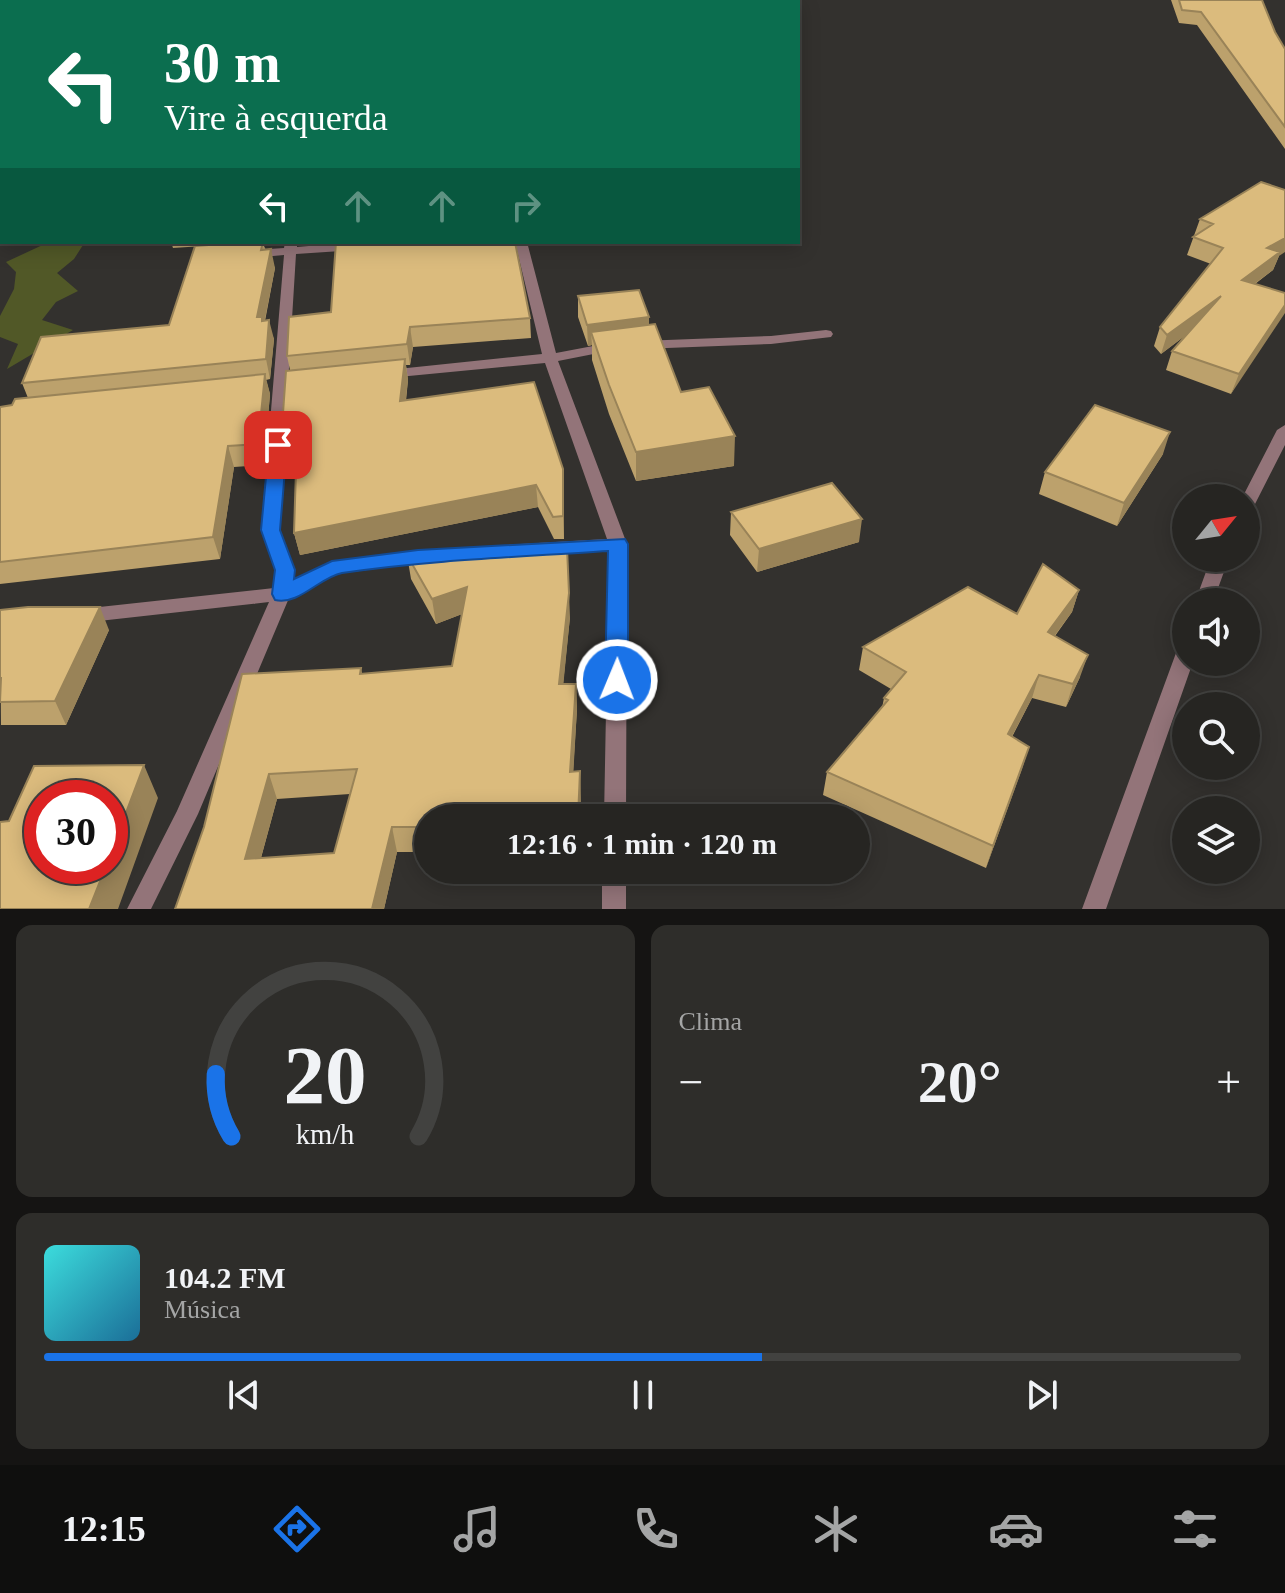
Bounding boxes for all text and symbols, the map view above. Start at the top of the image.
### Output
icon: left [32,32,136,136]
text: 30 m [164,32,281,94]
text: Vire à esquerda [164,98,388,138]
icon: left [252,184,296,228]
icon: ahead [336,184,380,228]
icon: ahead [420,184,464,228]
icon: right [504,184,548,228]
pin [244,411,312,479]
icon: arrive [256,423,300,467]
north arrow [1172,484,1260,572]
map controls [1172,484,1260,884]
button: sound [1172,588,1260,676]
position arrow [575,638,659,722]
button: search [1172,692,1260,780]
speed limit sign: 30 [24,780,128,884]
button: layers [1172,796,1260,884]
text: 12:16 · 1 min · 120 m [507,827,777,860]
text: Clima [679,1007,742,1036]
text: 20 [284,1029,367,1121]
text: 20° [918,1049,1002,1115]
text: − [679,1058,703,1107]
text: + [1216,1058,1241,1107]
text: km/h [296,1119,355,1150]
text: 104.2 FM [164,1261,286,1294]
text: Música [164,1295,241,1324]
icon: previous [222,1373,266,1417]
icon: pause [621,1373,665,1417]
icon: next [1020,1373,1064,1417]
icon: directions [269,1501,325,1557]
icon: music [449,1501,505,1557]
icon: phone [628,1501,684,1557]
icon: climate [808,1501,864,1557]
icon: car [988,1501,1044,1557]
icon: filters [1167,1501,1223,1557]
text: 12:15 [62,1509,146,1549]

